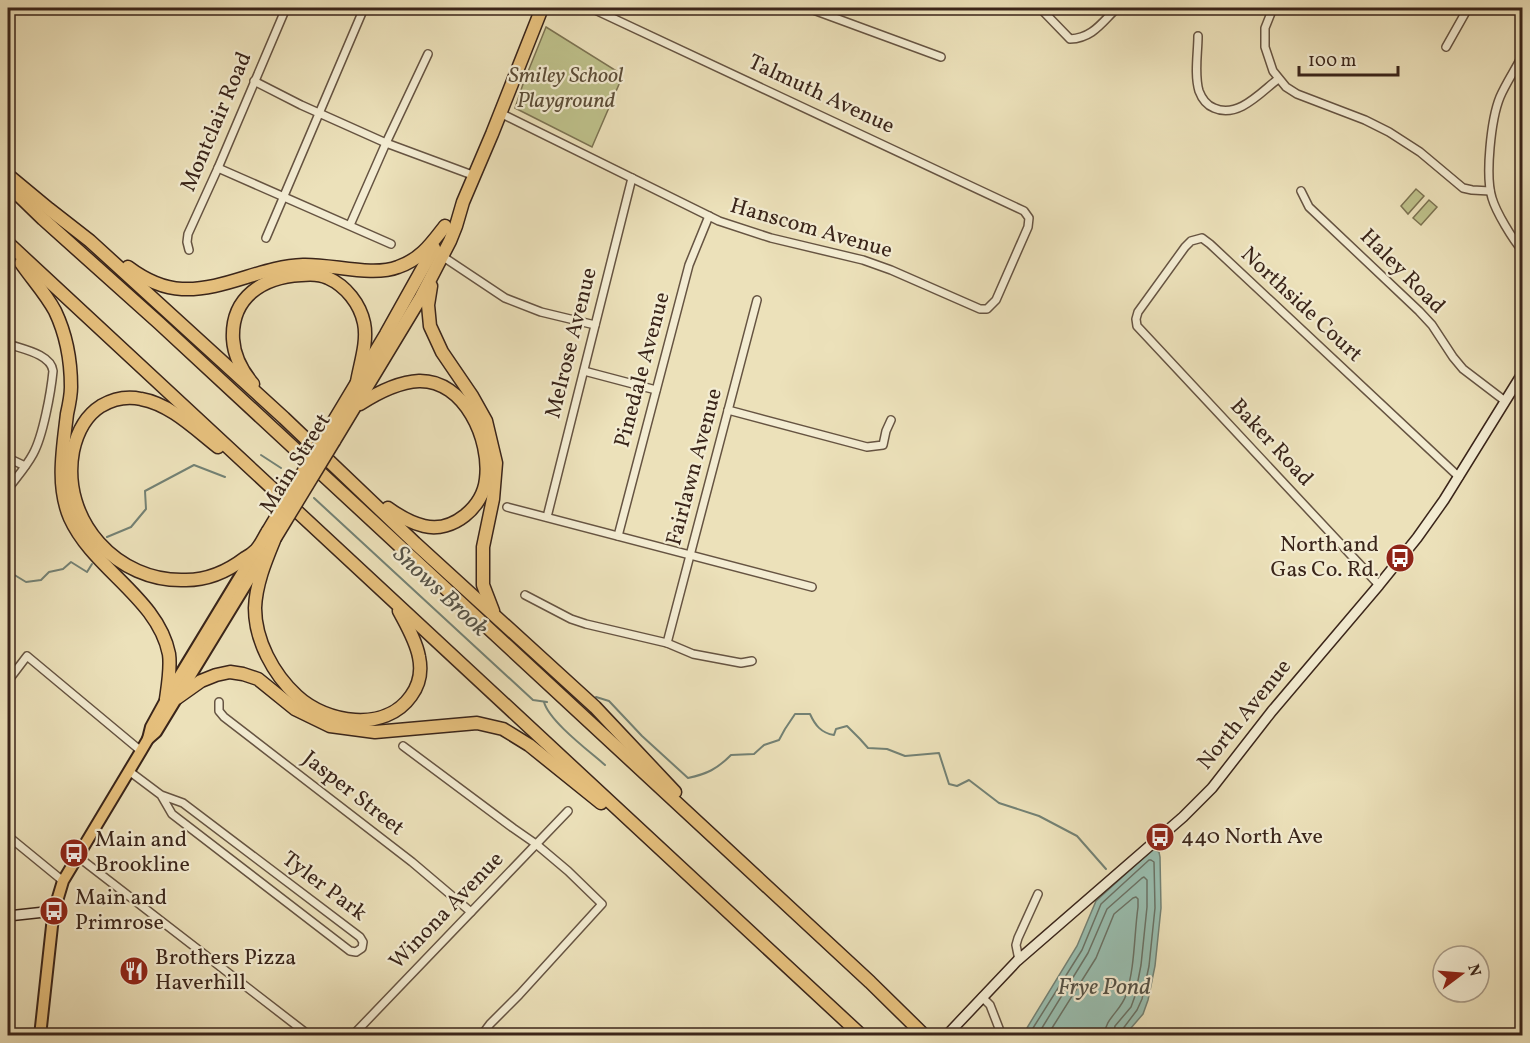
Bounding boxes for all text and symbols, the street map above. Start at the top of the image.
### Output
scale bar [1299,39,1398,77]
street label: Montclair Road [174,47,260,197]
street label: Talmuth Avenue [743,48,899,142]
text: 100 m [1308,49,1357,74]
park label: Smiley School Playground [508,61,624,117]
street label: Hanscom Avenue [726,191,896,267]
street label: Haley Road [1352,222,1452,322]
street label: Northside Court [1233,240,1369,370]
street label: Melrose Avenue [538,264,606,422]
street label: Pinedale Avenue [607,289,679,451]
street label: Fairlawn Avenue [659,385,731,549]
street label: Baker Road [1222,392,1320,494]
street label: Main Street [253,408,339,520]
place label: North and Gas Co. Rd. [1270,530,1379,586]
water label: Snows Brook [384,539,496,645]
bus stop icon: North and Gas Co. Rd. [1384,542,1416,574]
street label: North Avenue [1191,653,1299,777]
street label: Jasper Street [295,744,411,844]
bus stop icon: 440 North Ave [1144,821,1176,853]
place label: 440 North Ave [1181,822,1323,853]
place label: Main and Brookline [95,825,190,881]
bus stop icon: Main and Brookline [58,837,90,869]
street label: Tyler Park [275,845,373,929]
street label: Winona Avenue [383,845,511,977]
place label: Main and Primrose [75,883,167,939]
bus stop icon: Main and Primrose [38,895,70,927]
place label: Brothers Pizza Haverhill [155,943,296,999]
north arrow [1431,944,1491,1004]
restaurant icon: Brothers Pizza Haverhill [118,955,150,987]
text: N [1461,962,1486,979]
water label: Frye Pond [1057,971,1151,1005]

